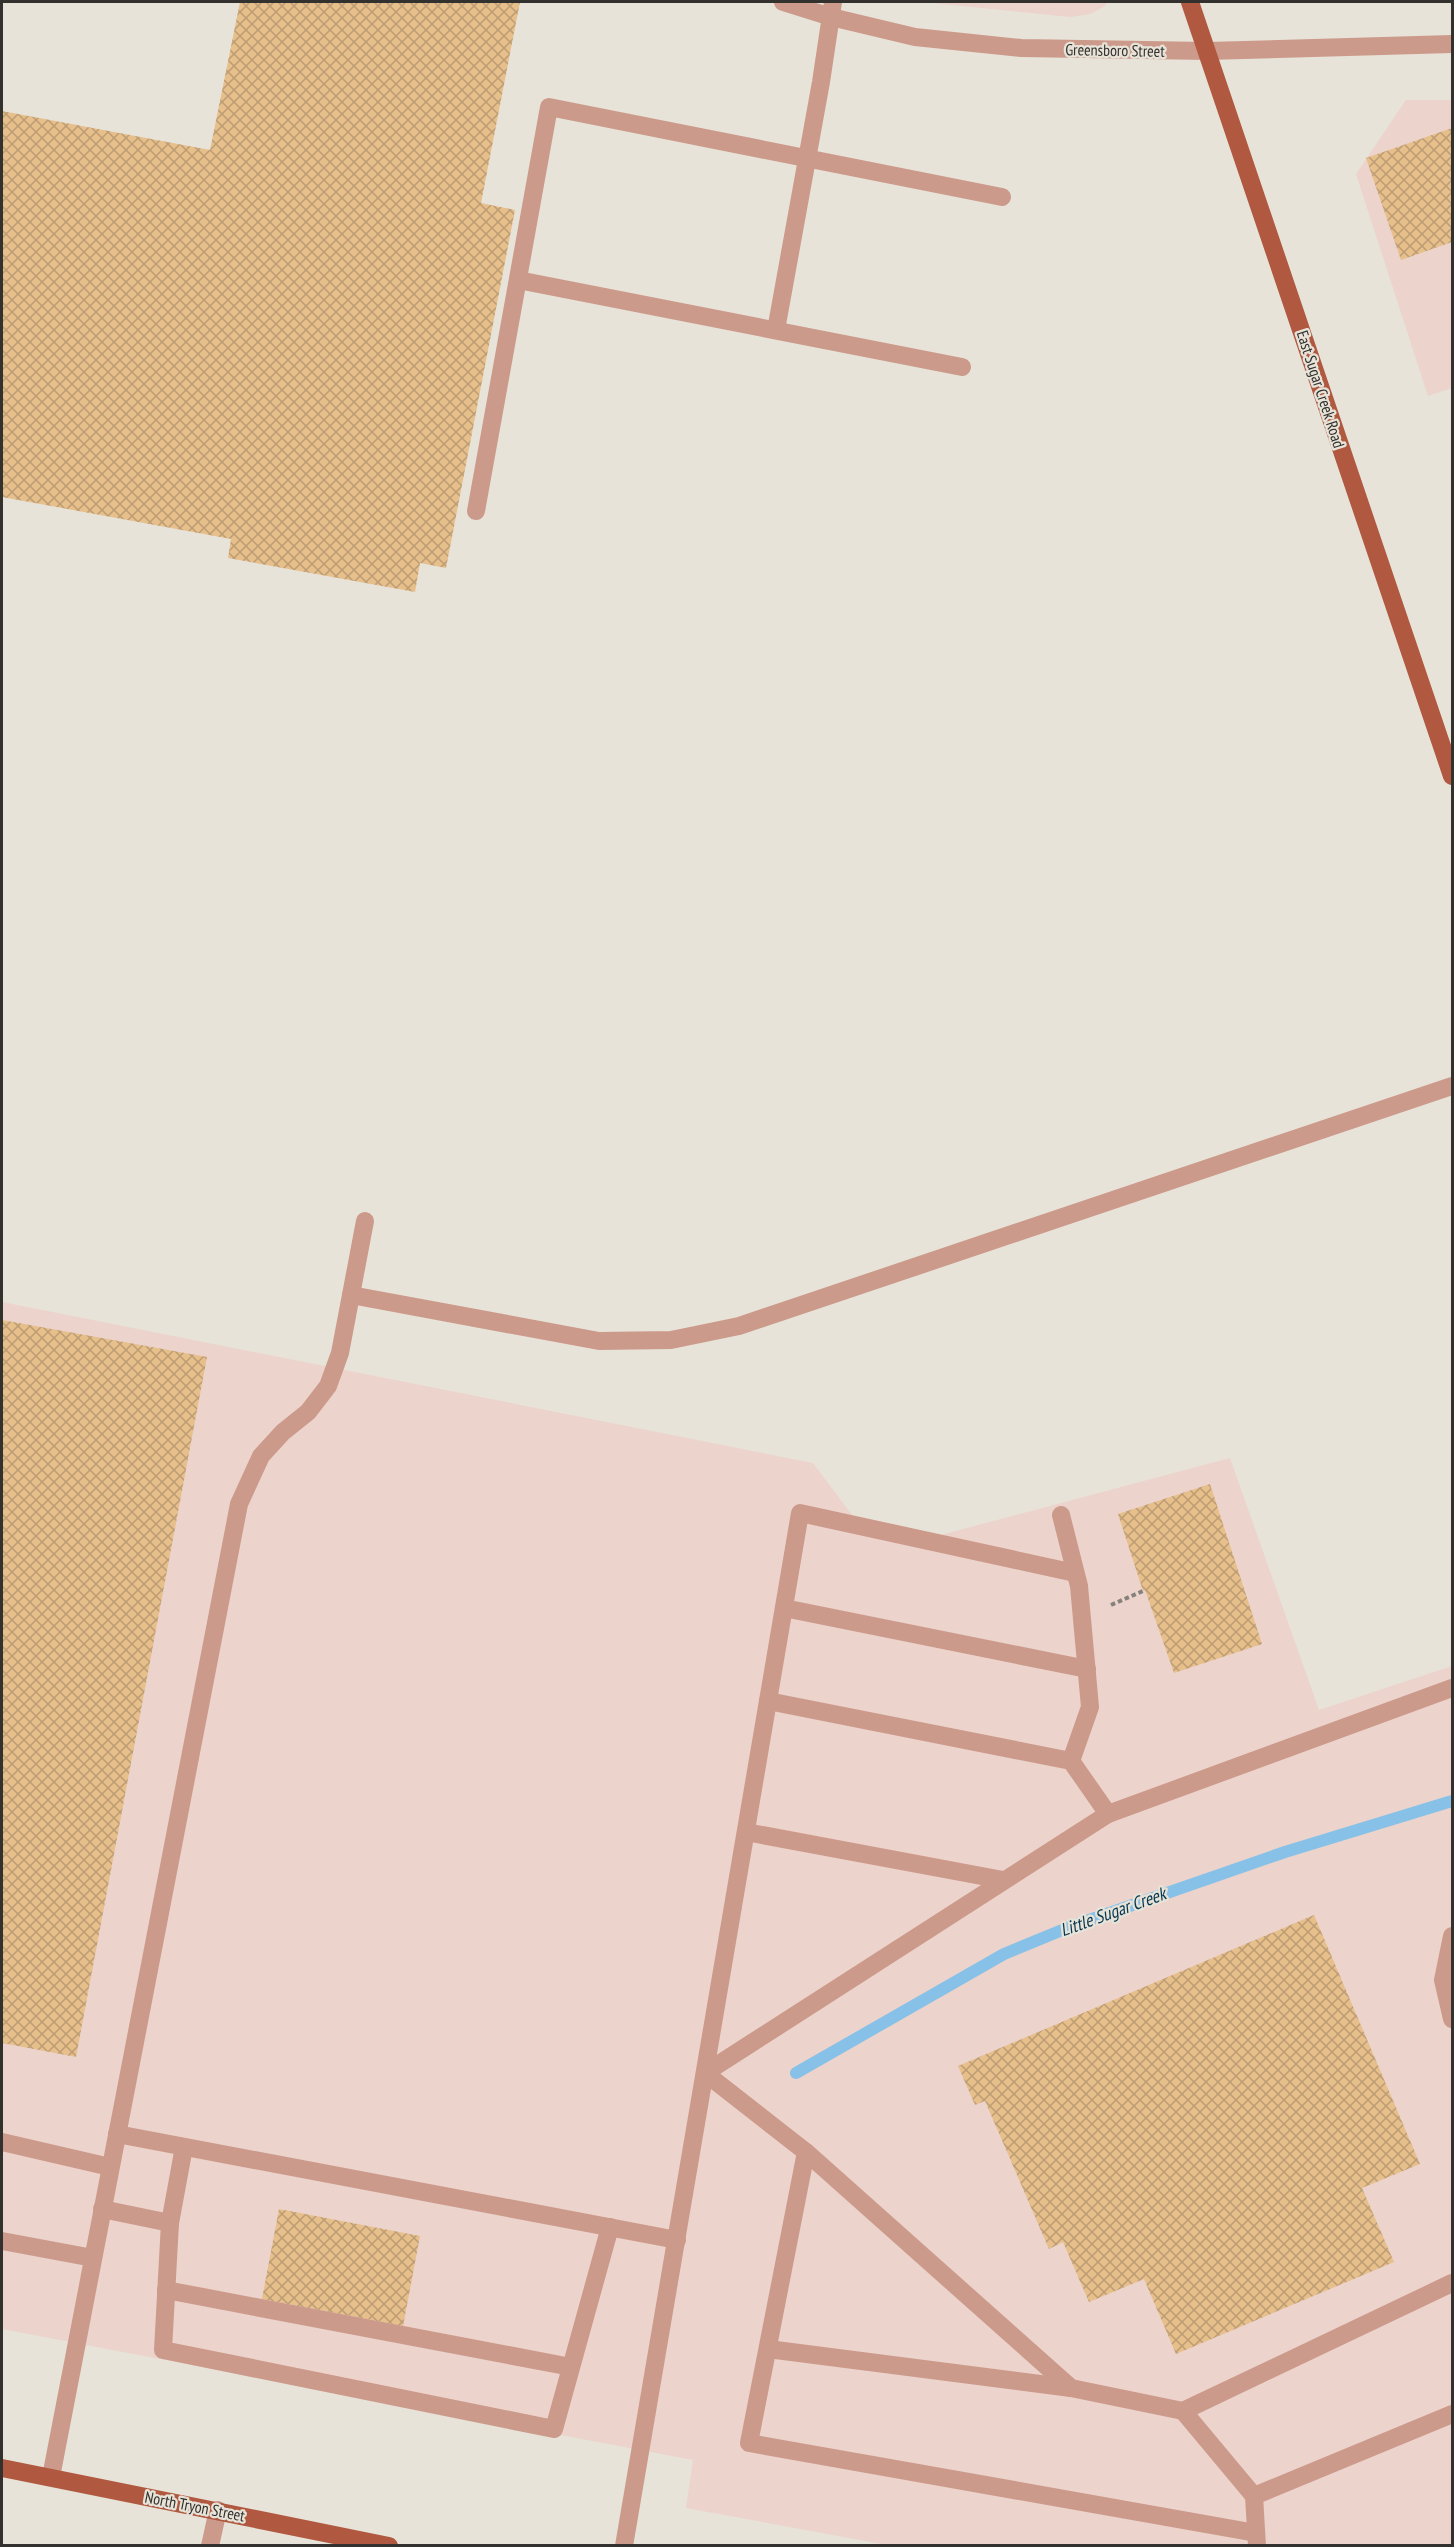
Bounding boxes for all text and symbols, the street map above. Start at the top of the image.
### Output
street label: Greensboro Street [1065,39,1165,61]
street label: East Sugar Creek Road [1293,328,1349,450]
water label: Little Sugar Creek [1057,1881,1171,1941]
street label: North Tryon Street [143,2487,247,2526]

